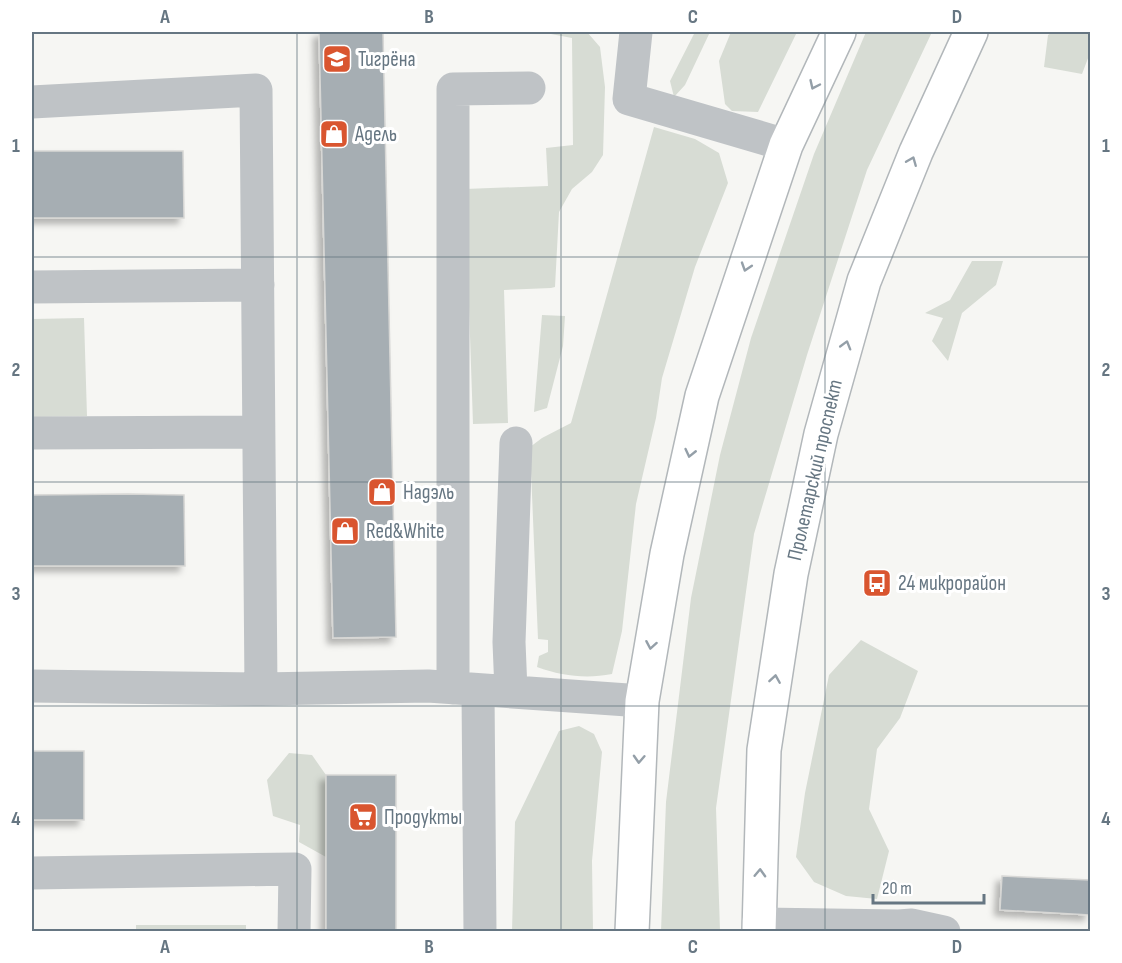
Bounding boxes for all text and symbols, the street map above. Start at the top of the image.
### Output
text: A [159,5,170,29]
text: B [424,5,434,29]
text: C [688,5,698,29]
text: D [952,5,962,29]
school or university icon: Тигрёна [321,43,353,75]
place label: Тигрёна [358,47,416,72]
one-way arrow [810,78,822,89]
shop icon: Адель [318,118,350,150]
place label: Адель [354,122,397,147]
text: 1 [12,134,20,158]
text: 1 [1102,134,1110,158]
one-way arrow [905,157,917,168]
one-way arrow [740,261,753,272]
one-way arrow [839,340,851,351]
text: 2 [12,358,20,382]
text: 2 [1102,358,1110,382]
street label: Пролетарский проспект [782,377,848,563]
one-way arrow [684,448,697,458]
shop icon: Надэль [366,476,398,508]
place label: Надэль [403,480,454,505]
shop icon: Red&White [329,515,361,547]
place label: Red&White [366,519,445,544]
bus stop icon: 24 микрорайон [861,567,893,599]
place label: 24 микрорайон [898,571,1006,596]
text: 3 [12,582,21,606]
text: 3 [1102,582,1111,606]
one-way arrow [646,640,658,649]
one-way arrow [768,674,781,684]
one-way arrow [632,755,645,764]
supermarket icon: Продукты [347,801,379,833]
place label: Продукты [384,805,462,830]
text: 4 [11,807,21,831]
text: 4 [1101,807,1111,831]
scale bar [873,867,984,905]
one-way arrow [754,869,767,878]
text: 20 m [882,878,912,899]
text: A [159,935,170,959]
text: B [424,935,434,959]
text: C [688,935,698,959]
text: D [952,935,962,959]

